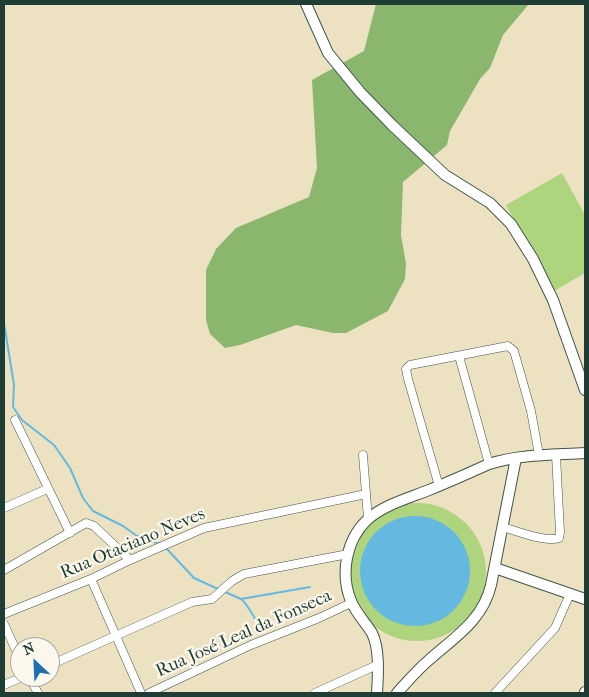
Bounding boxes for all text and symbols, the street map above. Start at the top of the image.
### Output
street label: Rua Otaciano Neves [57,504,209,584]
street label: Rua José Leal da Fonseca [153,586,335,682]
north arrow [10,637,60,687]
text: N [20,639,37,659]

